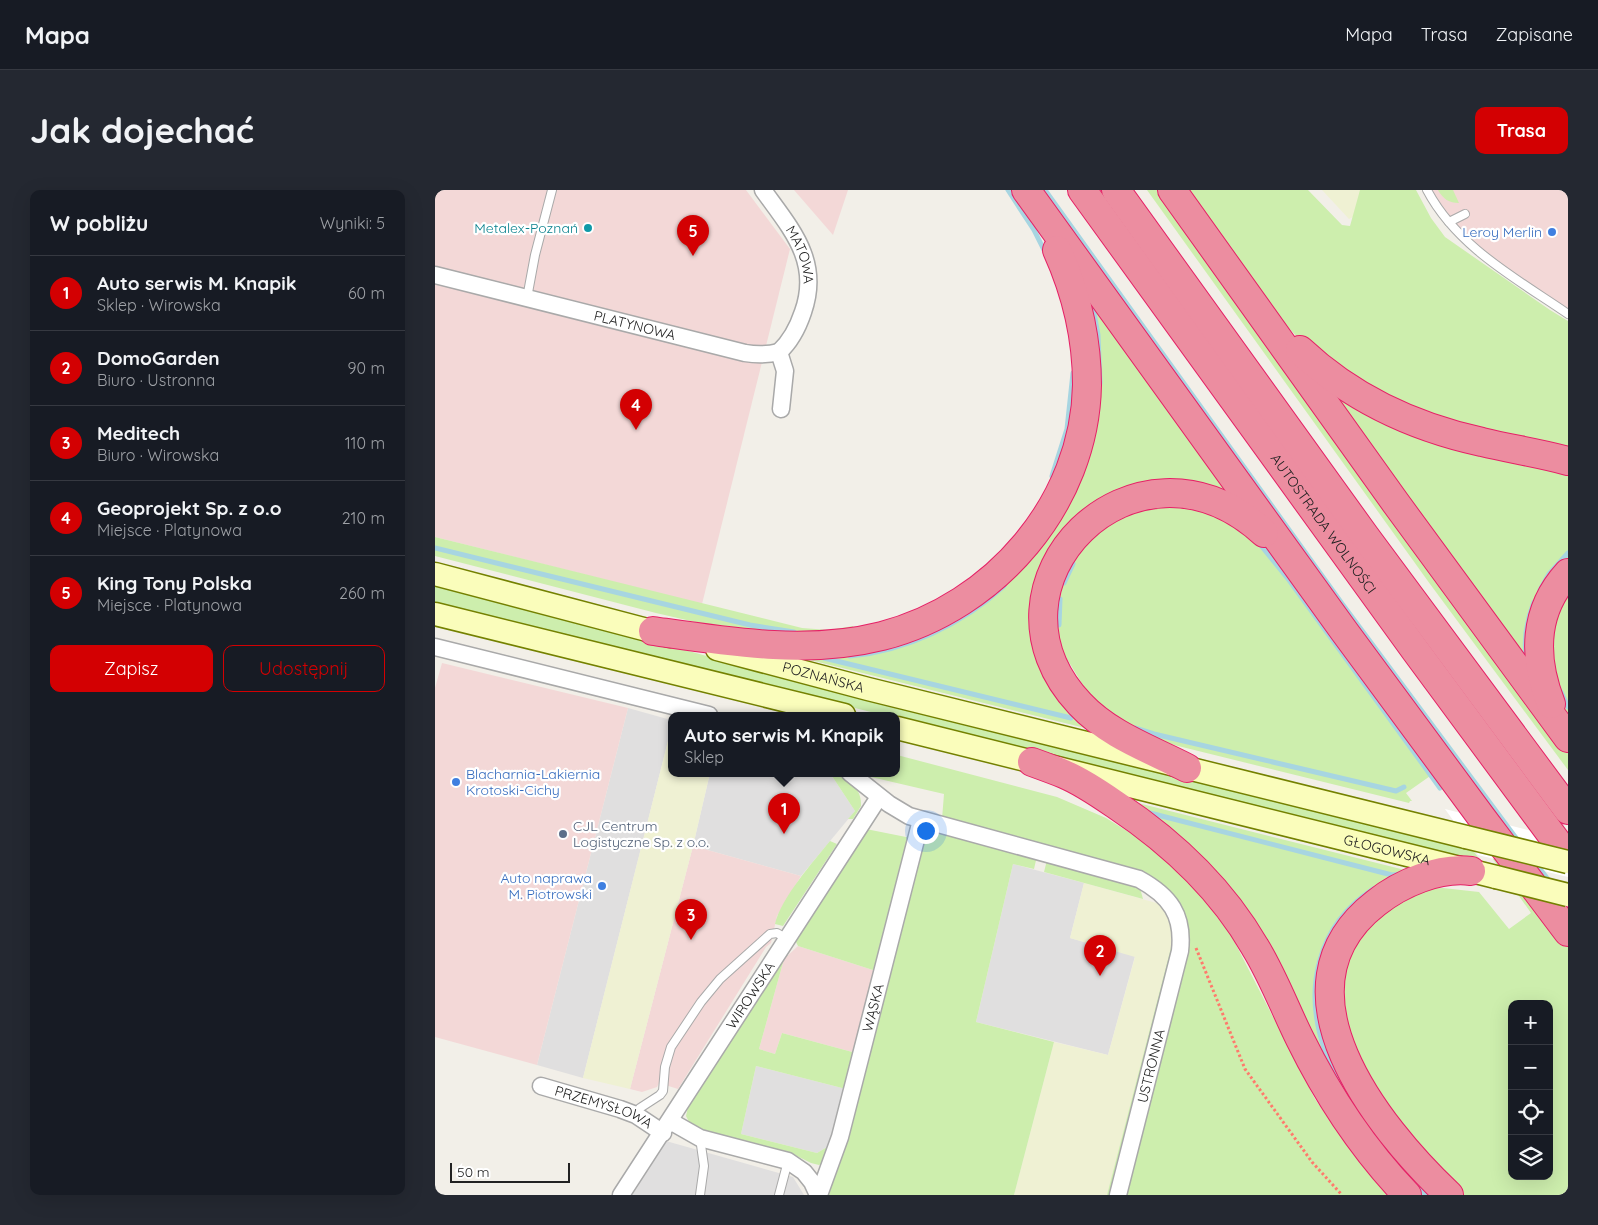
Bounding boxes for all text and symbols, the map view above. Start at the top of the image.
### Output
text: Mapa [25,20,90,50]
text: Mapa [1345,23,1393,46]
text: Trasa [1421,23,1468,46]
text: Zapisane [1496,23,1573,46]
button: Trasa [1475,107,1568,154]
text: Jak dojechać [30,108,254,152]
text: W pobliżu [50,210,148,236]
text: Wyniki: 5 [320,213,385,233]
pin: 5 [677,215,709,256]
place label: Metalex-Poznań [474,219,578,237]
marker: Metalex-Poznań [582,222,594,234]
street label: MATOWA [782,222,818,284]
place label: Leroy Merlin [1462,223,1542,241]
marker: Leroy Merlin [1546,226,1558,238]
text: Auto serwis M. Knapik [97,271,296,295]
text: 1 [63,283,69,303]
text: 60 m [348,283,385,303]
text: Sklep · Wirowska [97,295,221,315]
street label: PLATYNOWA [592,306,678,344]
text: DomoGarden [97,346,220,370]
text: 2 [61,358,71,378]
text: 90 m [348,358,385,378]
text: Biuro · Ustronna [97,370,215,390]
pin: 4 [620,389,652,430]
text: Meditech [97,421,180,445]
text: 3 [62,433,70,453]
text: 110 m [345,433,385,453]
text: Biuro · Wirowska [97,445,219,465]
street label: AUTOSTRADA WOLNOŚCI [1267,450,1380,597]
text: Geoprojekt Sp. z o.o [97,496,282,520]
text: 4 [61,508,71,528]
text: 210 m [342,508,385,528]
text: Miejsce · Platynowa [97,520,242,540]
text: King Tony Polska [97,571,252,595]
text: 5 [61,583,71,603]
text: 260 m [339,583,385,603]
text: Miejsce · Platynowa [97,595,242,615]
button: Zapisz [50,645,213,692]
button: Udostępnij [223,645,385,692]
street label: POZNAŃSKA [781,658,866,697]
popup [668,712,900,777]
text: Auto serwis M. Knapik [684,723,884,747]
text: Sklep [684,747,724,767]
place label: Blacharnia-Lakiernia Krotoski-Cichy [466,765,600,799]
marker: Blacharnia-Lakiernia Krotoski-Cichy [450,776,462,788]
pin: 1 [768,793,800,834]
place label: CJL Centrum Logistyczne Sp. z o.o. [573,817,709,851]
your location [913,818,939,844]
marker: CJL Centrum Logistyczne Sp. z o.o. [557,828,569,840]
street label: GŁOGOWSKA [1342,830,1432,869]
place label: Auto naprawa M. Piotrowski [500,869,592,903]
marker: Auto naprawa M. Piotrowski [596,880,608,892]
pin: 3 [675,899,707,940]
pin: 2 [1084,935,1116,976]
street label: WIROWSKA [722,958,779,1032]
street label: WĄSKA [858,982,888,1034]
map controls [1508,1000,1553,1180]
button: + [1508,1000,1553,1045]
street label: USTRONNA [1133,1027,1169,1105]
button: − [1508,1045,1553,1090]
street label: PRZEMYSŁOWA [553,1081,656,1132]
button: locate [1508,1090,1553,1135]
button: layers [1508,1135,1553,1180]
scale bar [450,1160,570,1183]
text: 50 m [457,1163,490,1181]

